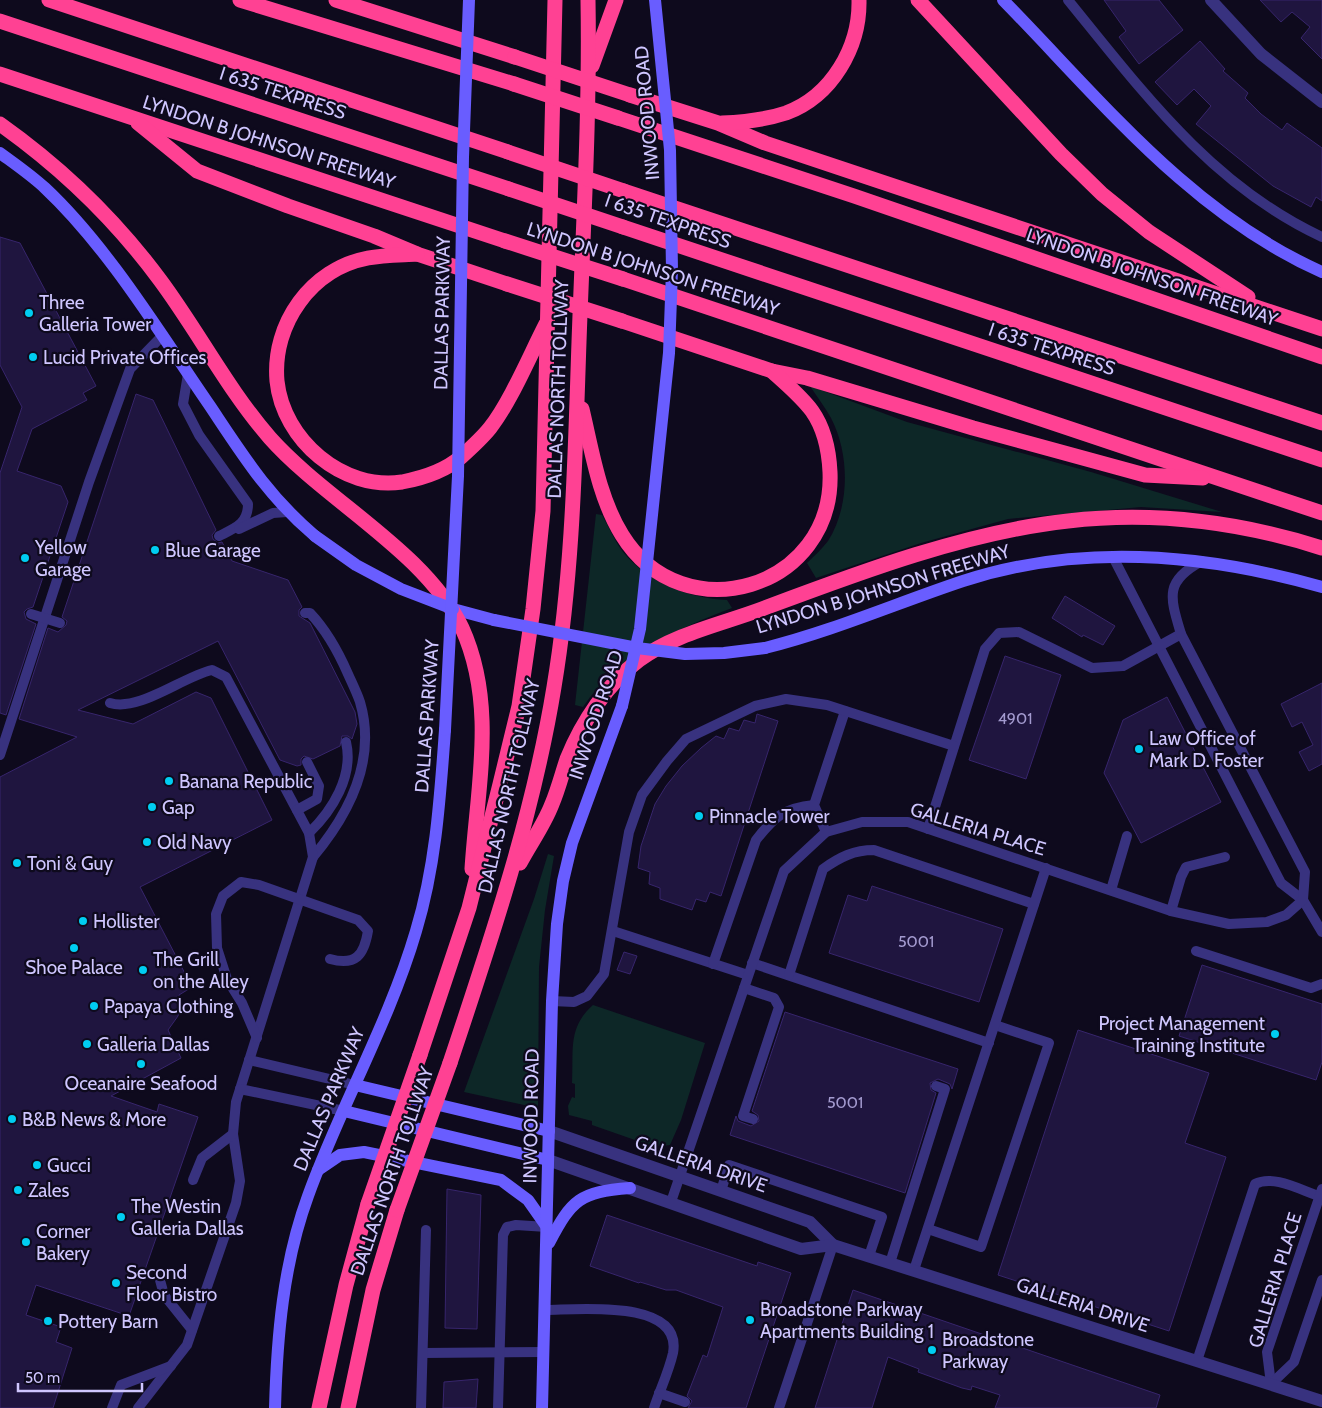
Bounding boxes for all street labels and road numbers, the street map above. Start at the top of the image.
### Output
street label: INWOOD ROAD [630,45,664,181]
street label: I 635 TEXPRESS [217,62,349,124]
street label: LYNDON B JOHNSON FREEWAY [140,90,398,194]
street label: I 635 TEXPRESS [602,189,734,253]
street label: LYNDON B JOHNSON FREEWAY [524,217,782,321]
street label: LYNDON B JOHNSON FREEWAY [1023,223,1281,331]
street label: DALLAS PARKWAY [429,236,455,390]
street label: DALLAS NORTH TOLLWAY [543,279,573,499]
street label: I 635 TEXPRESS [986,318,1118,380]
street label: LYNDON B JOHNSON FREEWAY [753,539,1013,639]
street label: DALLAS PARKWAY [410,638,444,794]
street label: INWOOD ROAD [564,647,628,783]
street label: DALLAS NORTH TOLLWAY [473,676,545,895]
street label: GALLERIA PLACE [907,797,1049,861]
street label: DALLAS PARKWAY [288,1023,370,1174]
street label: INWOOD ROAD [518,1048,544,1184]
street label: DALLAS NORTH TOLLWAY [345,1063,439,1278]
street label: GALLERIA DRIVE [632,1131,770,1197]
street label: GALLERIA PLACE [1243,1209,1307,1351]
street label: GALLERIA DRIVE [1014,1273,1152,1337]

